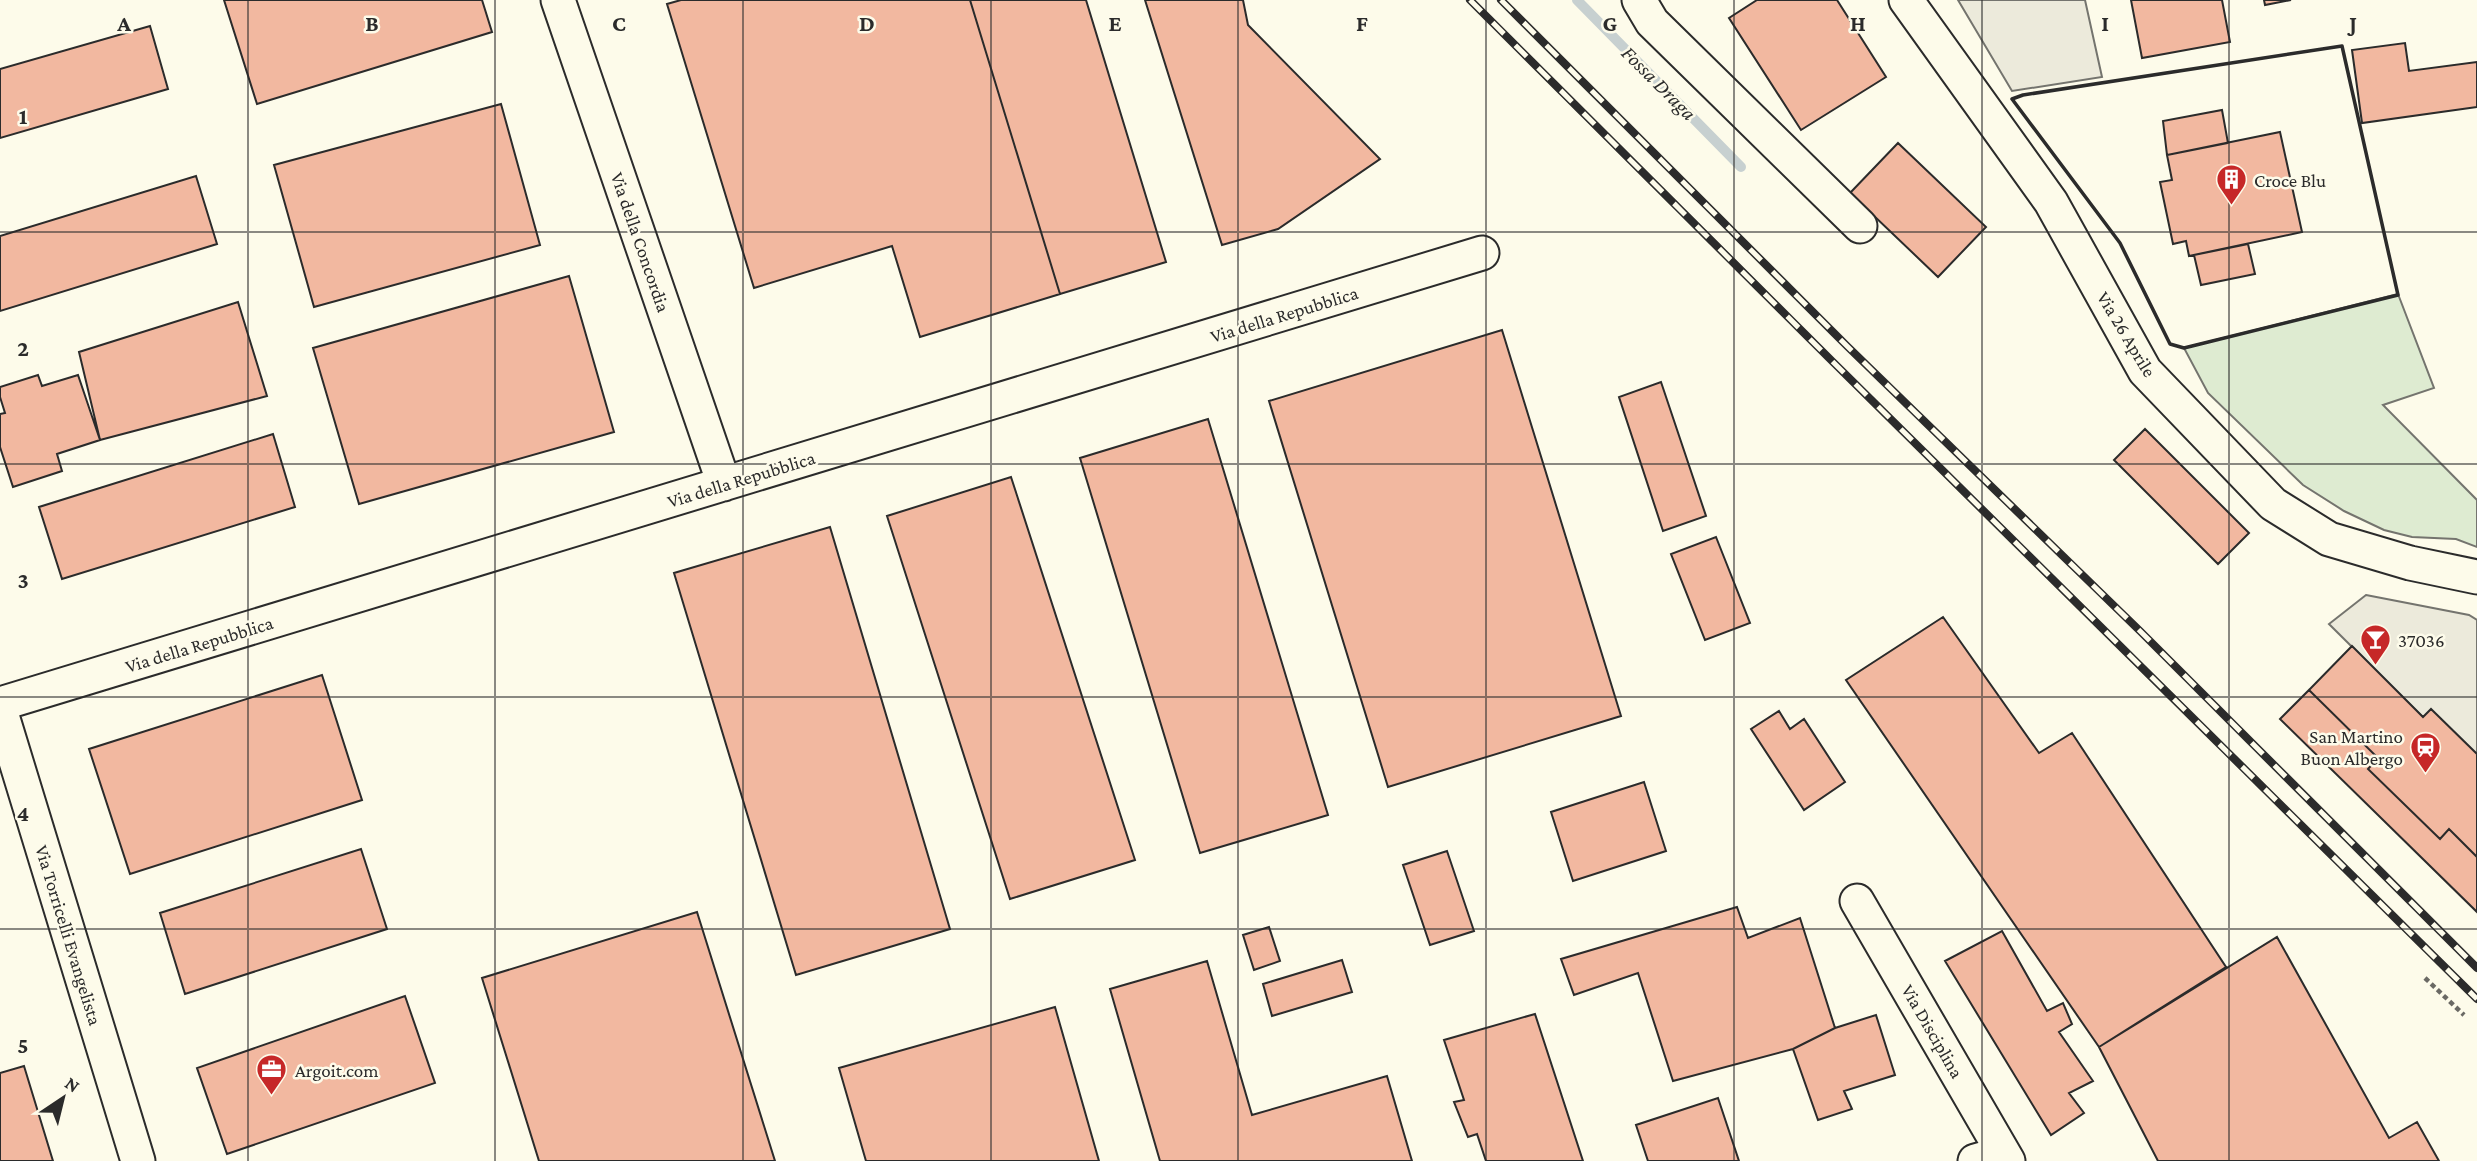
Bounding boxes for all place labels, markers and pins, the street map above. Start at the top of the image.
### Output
building icon: Croce Blu [2214,163,2248,207]
place label: Croce Blu [2254,170,2326,191]
bar icon: 37036 [2358,623,2392,667]
place label: 37036 [2398,630,2445,651]
place label: San Martino Buon Albergo [2301,726,2403,769]
station icon: San Martino Buon Albergo [2409,730,2443,774]
office icon: Argoit.com [255,1053,289,1097]
place label: Argoit.com [295,1060,379,1081]

